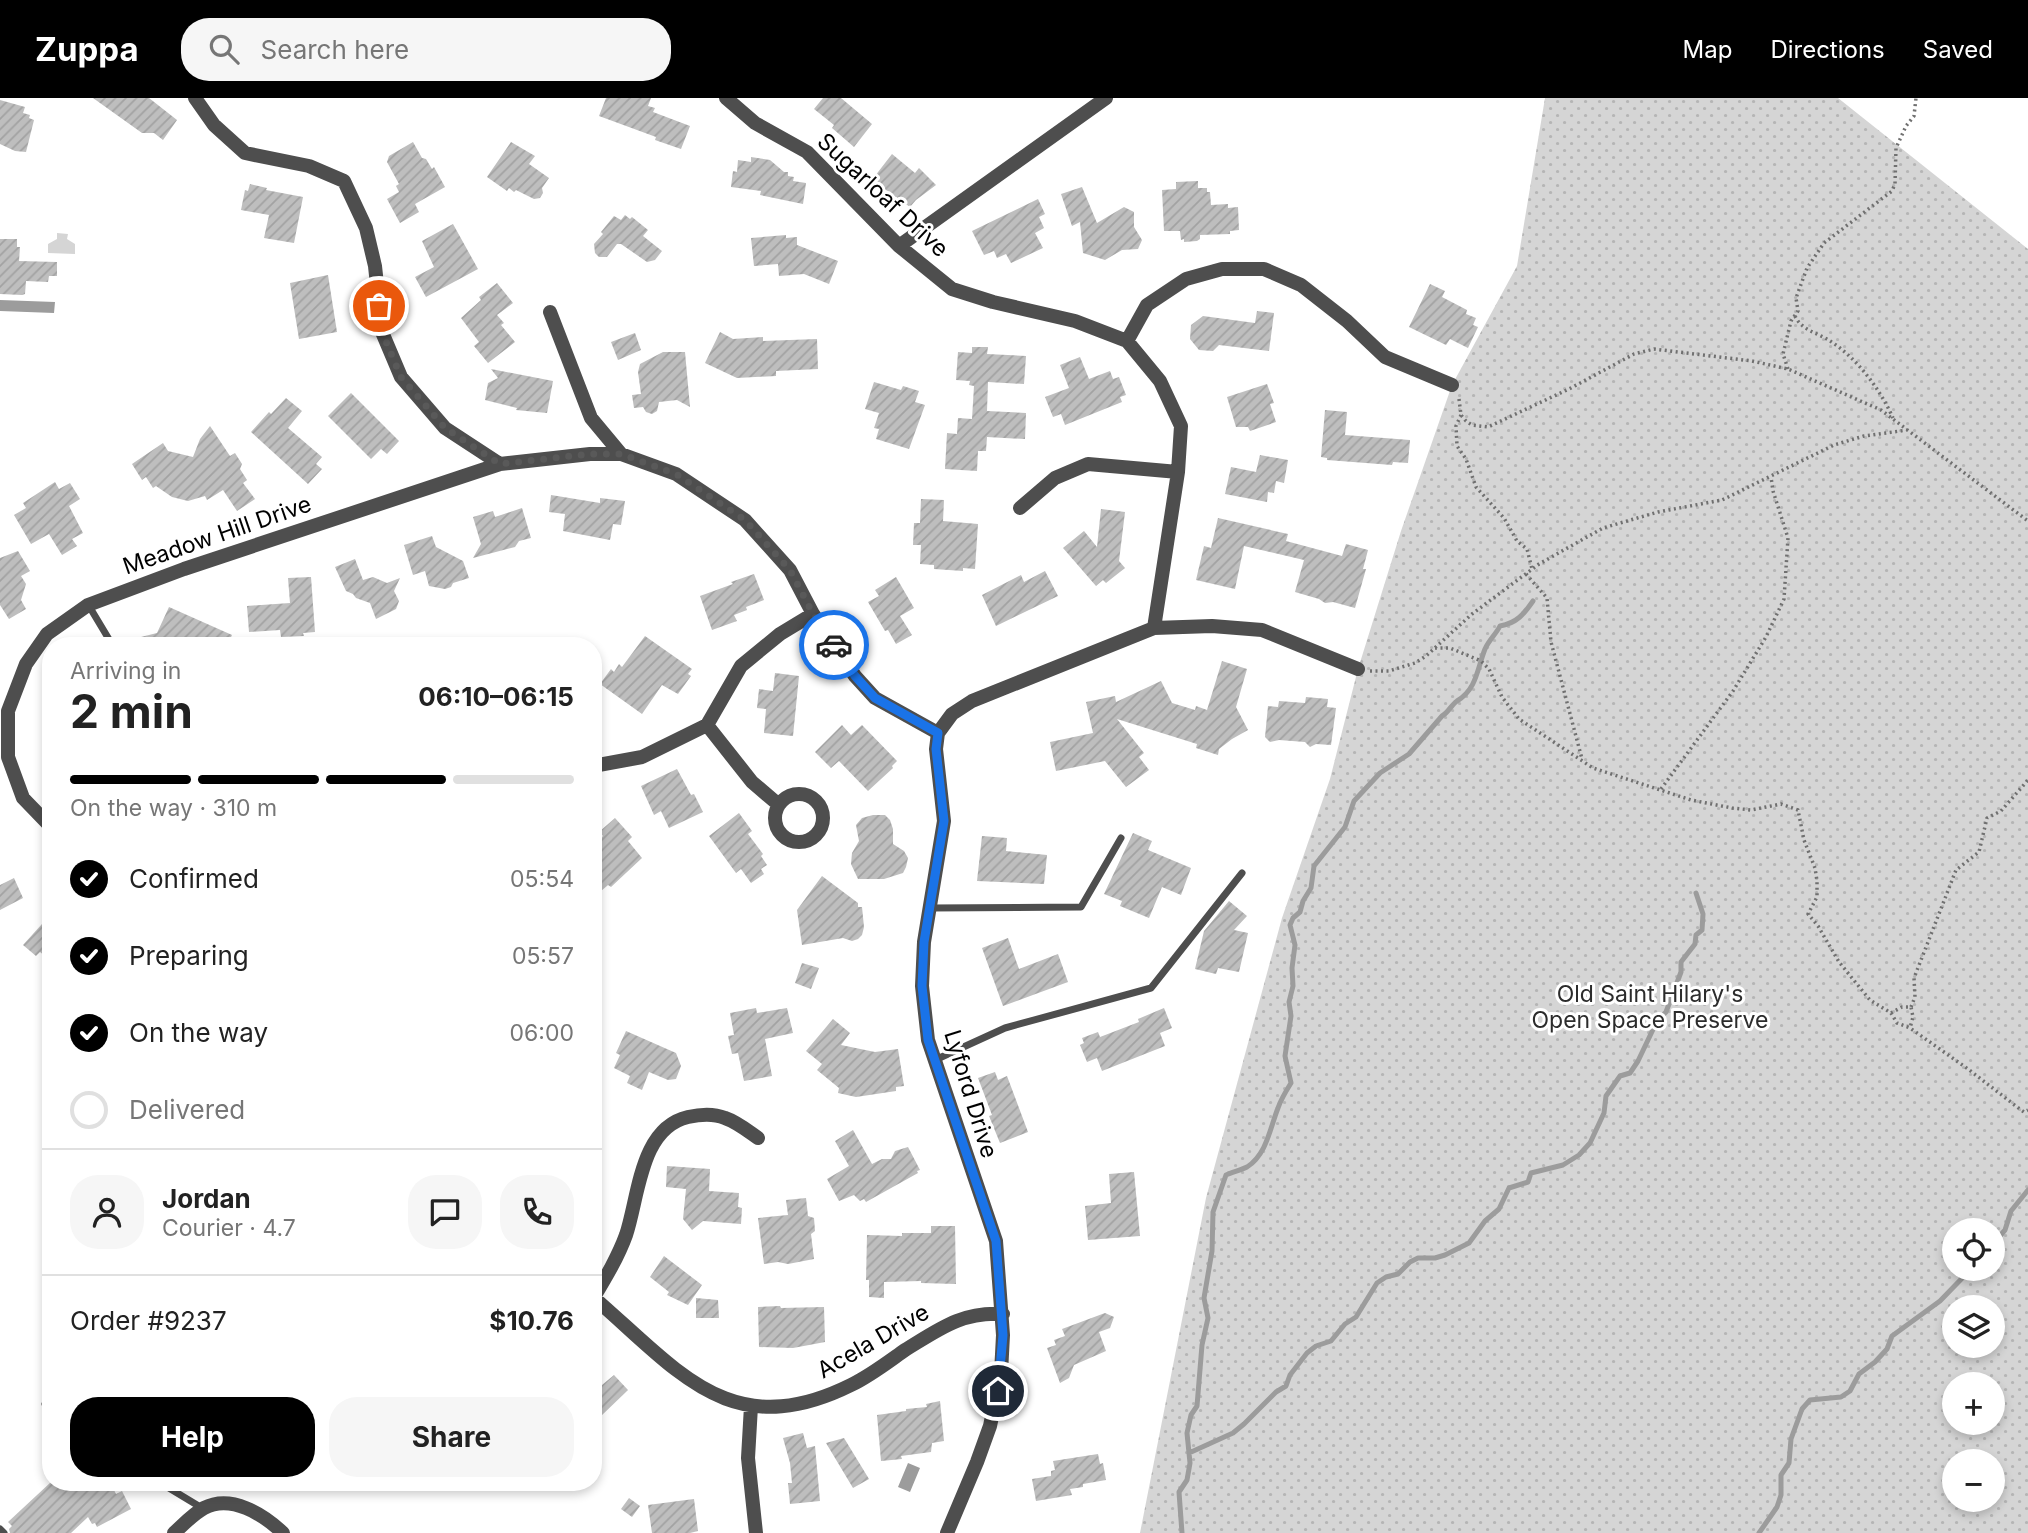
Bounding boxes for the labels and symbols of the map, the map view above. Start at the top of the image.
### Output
street label: Sugarloaf Drive [812,127,954,263]
pin [349,276,409,336]
street label: Meadow Hill Drive [119,490,315,580]
courier [799,610,869,680]
park label: Old Saint Hilary's Open Space Preserve [1532,980,1768,1034]
street label: Lyford Drive [938,1027,1004,1161]
street label: Acela Drive [812,1298,934,1384]
pin [968,1361,1028,1421]

